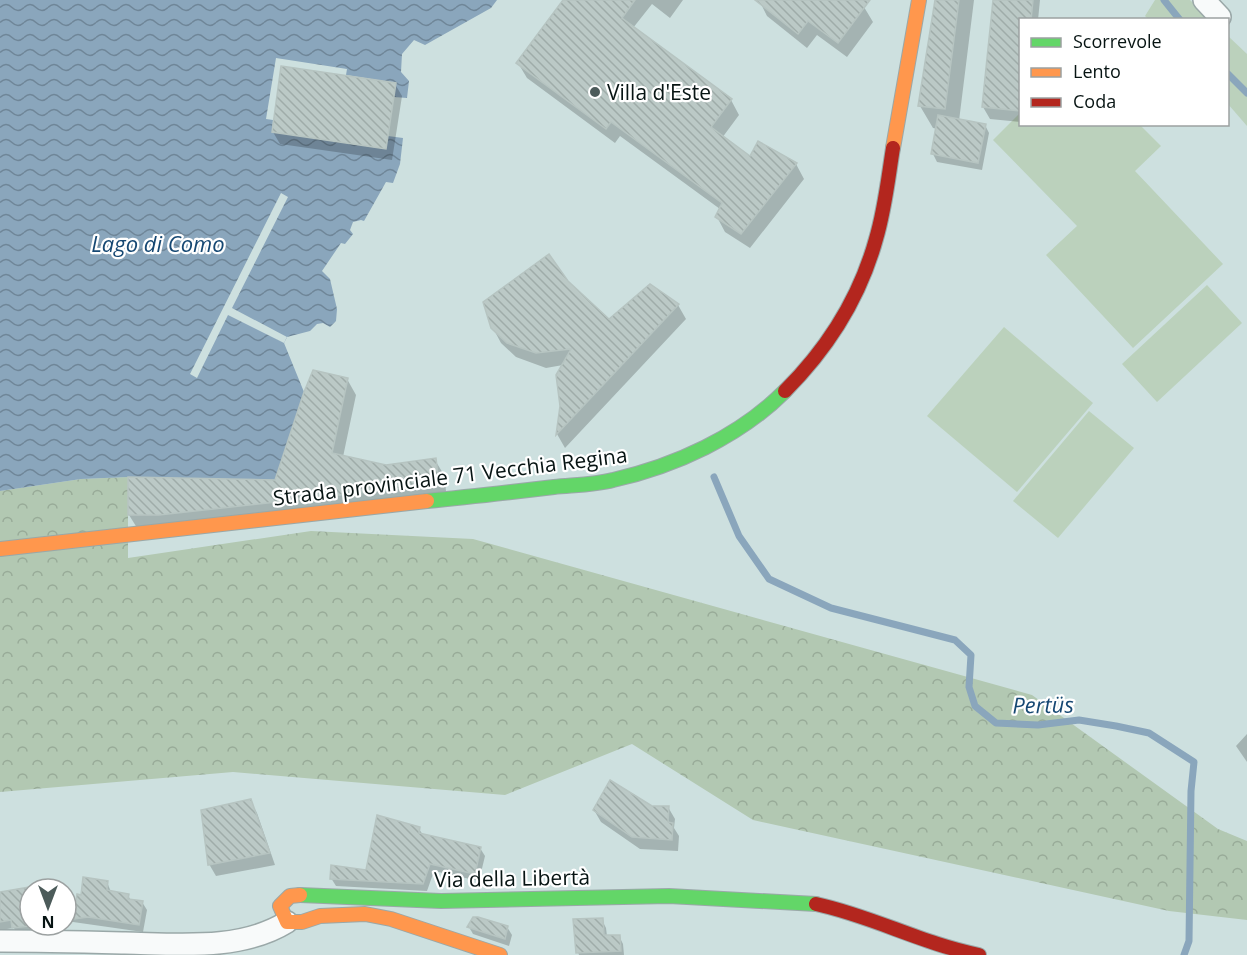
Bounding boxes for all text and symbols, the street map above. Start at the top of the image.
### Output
legend [1019,18,1229,126]
text: Scorrevole [1073,29,1162,53]
text: Lento [1073,59,1121,83]
place label: Villa d'Este [607,78,711,106]
marker: Villa d'Este [588,85,602,99]
text: Coda [1073,89,1116,113]
water label: Lago di Como [91,228,225,258]
street label: Strada provinciale 71 Vecchia Regina [271,440,629,512]
water label: Pertüs [1012,688,1075,720]
street label: Via della Libertà [434,863,590,893]
north arrow [18,877,78,937]
text: N [41,911,55,933]

